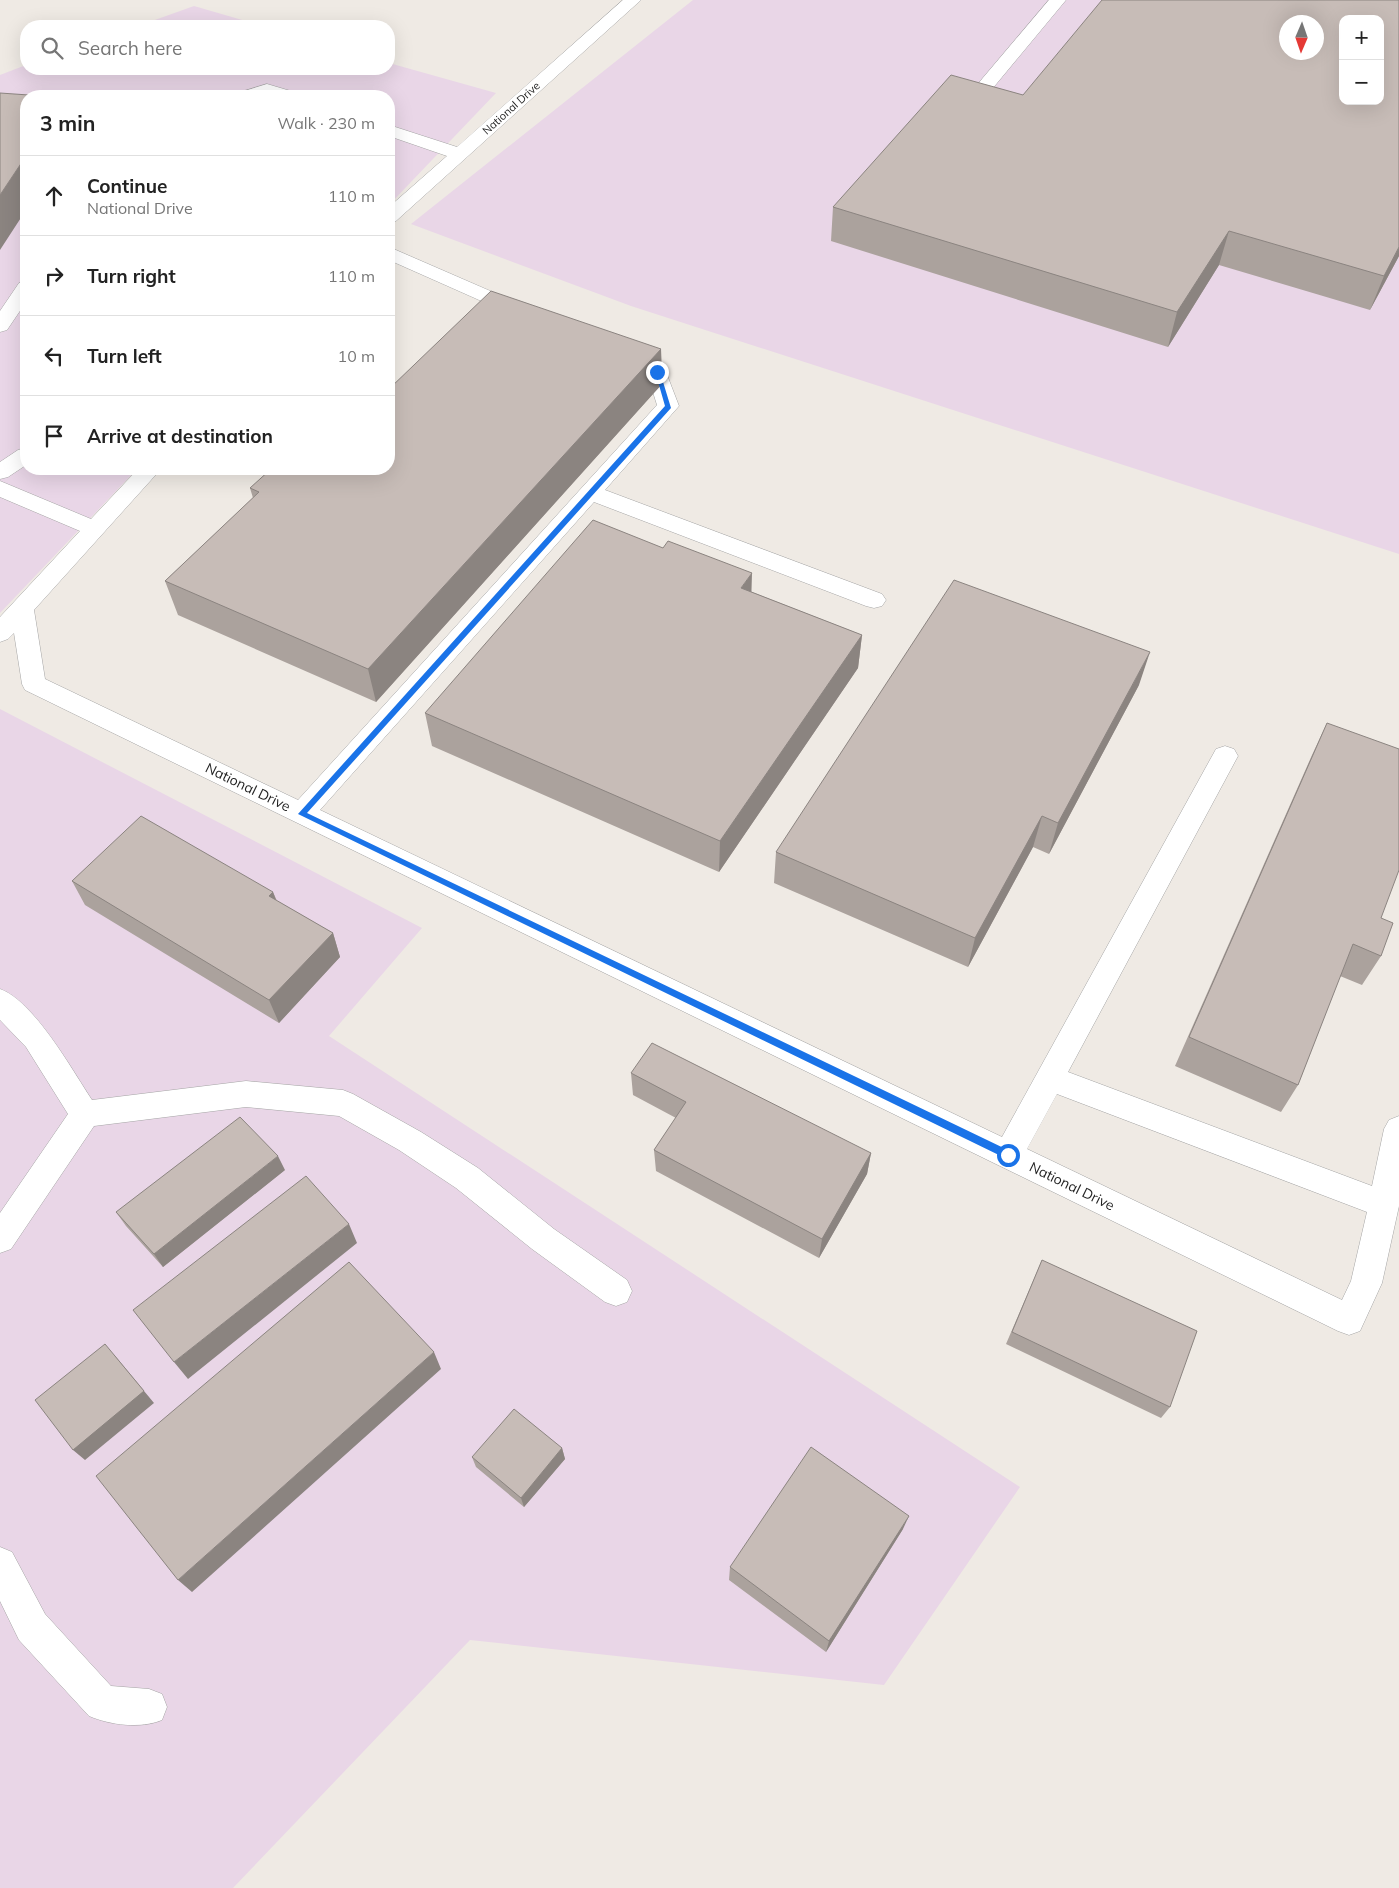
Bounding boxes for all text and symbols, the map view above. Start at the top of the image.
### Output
north arrow [1279,15,1324,60]
map controls [1339,15,1384,105]
button: + [1339,15,1384,60]
search box [20,20,395,75]
icon: search [38,34,66,62]
text: Search here [78,36,182,60]
button: − [1339,60,1384,105]
street label: National Drive [479,78,543,138]
text: 3 min [40,110,95,136]
text: Walk · 230 m [277,113,375,133]
text: Continue [87,174,167,198]
icon: ahead [40,182,68,210]
text: 110 m [328,186,375,206]
text: National Drive [87,198,193,218]
icon: right [40,262,68,290]
text: Turn right [87,264,176,288]
text: 110 m [328,266,375,286]
icon: left [40,342,68,370]
text: Turn left [87,344,162,368]
text: 10 m [338,346,375,366]
route end [646,361,669,384]
icon: arrive [40,422,68,450]
text: Arrive at destination [87,424,273,448]
street label: National Drive [202,759,294,815]
route start [997,1144,1020,1167]
street label: National Drive [1026,1158,1118,1214]

